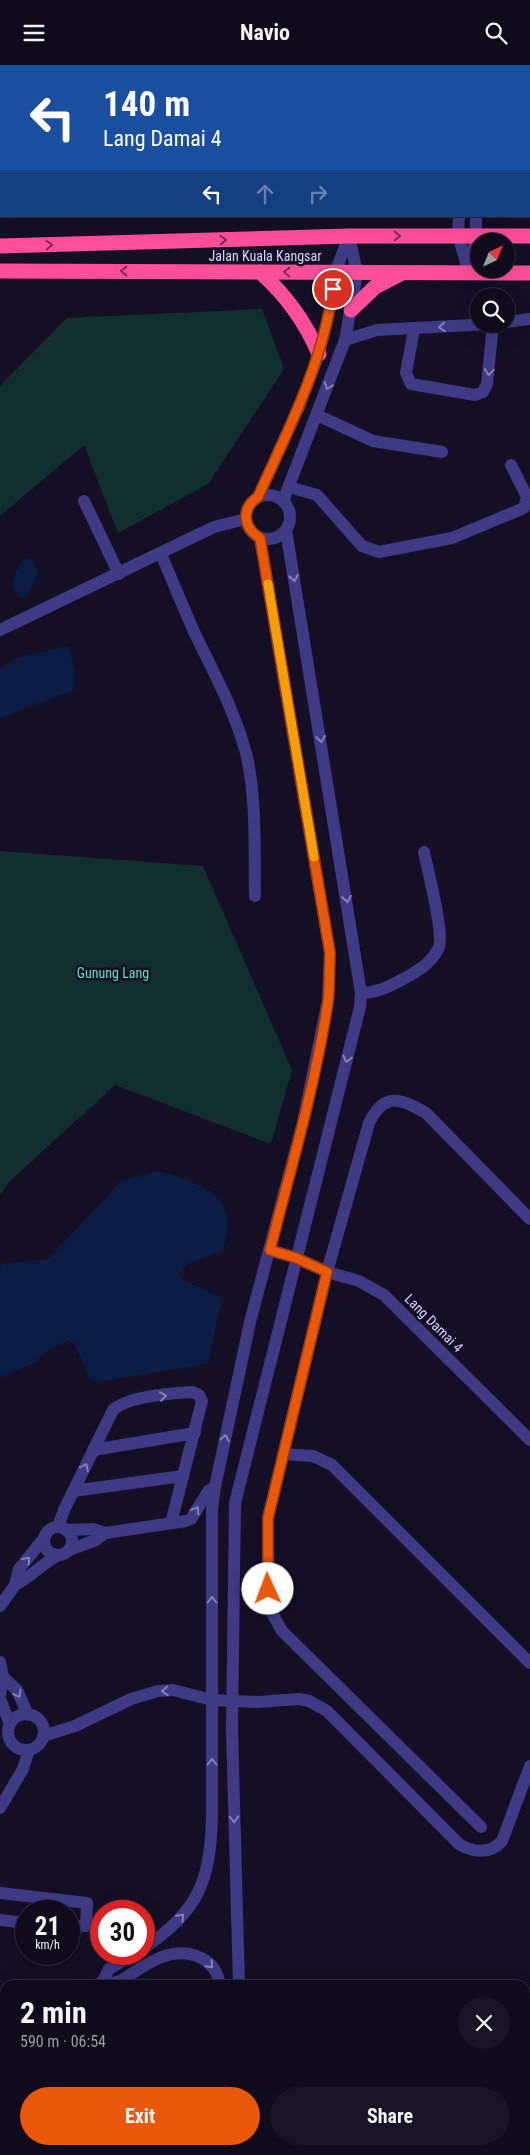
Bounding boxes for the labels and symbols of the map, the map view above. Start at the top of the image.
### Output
one-way arrow [394,230,402,241]
north arrow [470,233,515,277]
one-way arrow [219,234,227,245]
one-way arrow [45,239,53,250]
street label: Jalan Kuala Kangsar [209,248,321,264]
one-way arrow [120,266,128,277]
one-way arrow [282,267,290,277]
pin [312,268,354,310]
one-way arrow [438,322,446,333]
one-way arrow [483,369,494,377]
one-way arrow [324,381,334,389]
one-way arrow [289,574,299,583]
one-way arrow [315,734,325,743]
one-way arrow [341,895,352,903]
park label: Gunung Lang [77,965,149,981]
one-way arrow [342,1054,353,1063]
street label: Lang Damai 4 [402,1291,466,1355]
one-way arrow [159,1391,167,1402]
one-way arrow [219,1434,230,1443]
one-way arrow [79,1463,89,1472]
one-way arrow [190,1506,199,1516]
one-way arrow [21,1556,30,1565]
position arrow [241,1562,293,1614]
one-way arrow [207,1595,217,1603]
one-way arrow [160,1685,168,1696]
one-way arrow [11,1689,21,1698]
one-way arrow [207,1758,217,1766]
one-way arrow [229,1815,240,1823]
speed limit sign: 30 [90,1900,155,1965]
one-way arrow [175,1913,184,1922]
one-way arrow [204,1960,213,1969]

